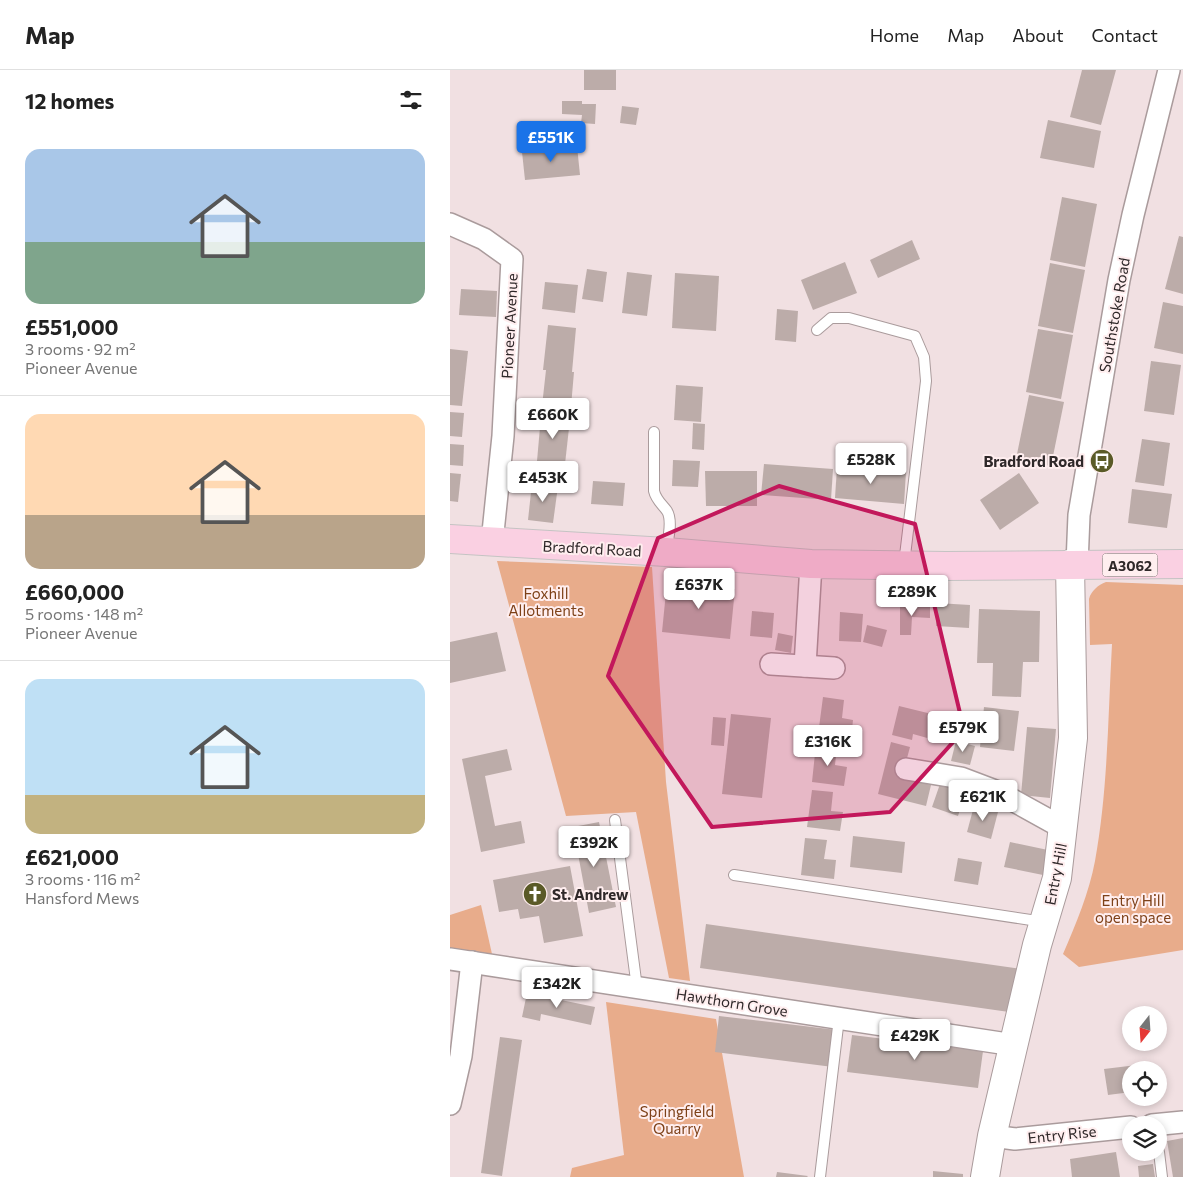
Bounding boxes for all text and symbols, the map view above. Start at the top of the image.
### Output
text: Map [25,20,75,49]
text: Home [870,24,919,46]
text: Map [947,24,984,46]
text: About [1012,24,1064,46]
text: Contact [1092,24,1158,46]
icon: filters [397,86,425,114]
text: 12 homes [25,88,114,113]
pin: £551K [516,121,586,163]
text: £551K [528,127,574,146]
icon: home [180,181,270,271]
street label: Southstoke Road [1095,256,1133,374]
street label: Pioneer Avenue [497,273,521,379]
text: £551,000 [25,314,119,339]
text: 3 rooms · 92 m² [25,339,136,358]
text: Pioneer Avenue [25,358,138,377]
pin: £660K [518,398,588,440]
text: £660K [527,404,579,423]
pin: £528K [836,442,906,485]
icon: home [180,447,270,537]
bus stop icon: Bradford Road [1089,448,1115,474]
text: £528K [846,449,896,468]
place label: Bradford Road [983,452,1084,470]
pin: £453K [508,460,578,503]
text: £453K [518,467,568,486]
street label: Bradford Road [542,536,642,560]
road number: A3062 [1102,554,1158,576]
pin: £637K [664,568,734,610]
text: £637K [675,574,723,593]
pin: £289K [877,574,947,617]
text: £660,000 [25,579,124,604]
text: £289K [887,581,937,600]
park label: Foxhill Allotments [508,584,584,619]
text: 5 rooms · 148 m² [25,604,143,623]
text: Pioneer Avenue [25,623,138,642]
pin: £579K [928,710,998,753]
icon: home [180,712,270,802]
text: £579K [939,717,987,736]
pin: £316K [793,724,863,767]
text: £316K [804,731,852,750]
pin: £621K [948,780,1018,822]
text: £621K [960,786,1007,805]
pin: £392K [559,826,629,868]
text: £392K [569,832,619,851]
street label: Entry Hill [1040,841,1070,907]
text: £621,000 [25,844,119,869]
text: 3 rooms · 116 m² [25,869,140,888]
church icon: St. Andrew [522,881,548,907]
place label: St. Andrew [552,885,629,903]
text: Hansford Mews [25,888,139,907]
park label: Entry Hill open space [1095,891,1171,926]
pin: £342K [522,966,592,1009]
text: £342K [533,973,582,992]
street label: Hawthorn Grove [675,984,789,1020]
north arrow [1122,1006,1168,1051]
map controls [1122,1006,1167,1161]
pin: £429K [880,1018,950,1061]
text: £429K [890,1025,940,1044]
button: locate [1122,1061,1167,1106]
park label: Springfield Quarry [640,1102,714,1137]
button: layers [1122,1116,1167,1161]
street label: Entry Rise [1027,1121,1097,1147]

